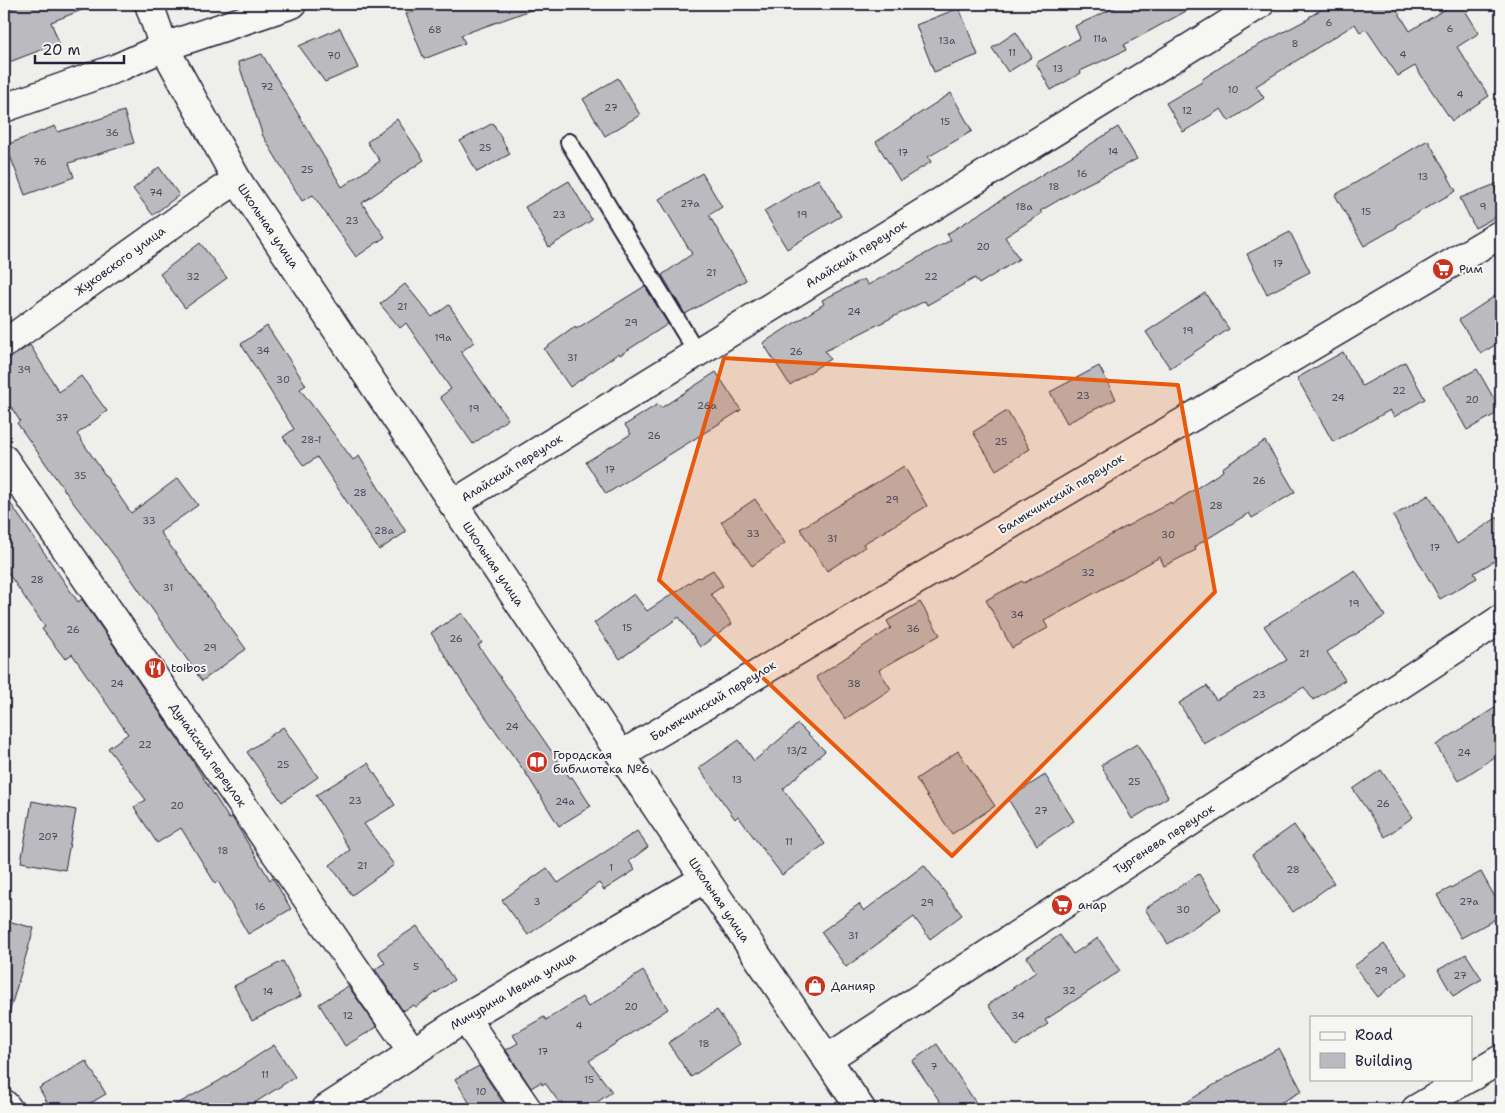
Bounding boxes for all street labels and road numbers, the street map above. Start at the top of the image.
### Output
street label: Школьная улица [234,181,303,272]
street label: Алайский переулок [802,216,910,292]
street label: Жуковского улица [72,222,169,299]
street label: Алайский переулок [458,430,566,506]
street label: Балыкчинский переулок [995,450,1127,538]
street label: Школьная улица [459,519,528,610]
street label: Балыкчинский переулок [647,657,779,745]
street label: Дунайский переулок [166,700,250,811]
street label: Тургенева переулок [1111,800,1218,878]
street label: Школьная улица [685,855,754,946]
street label: Мичурина Ивана улица [447,948,579,1034]

